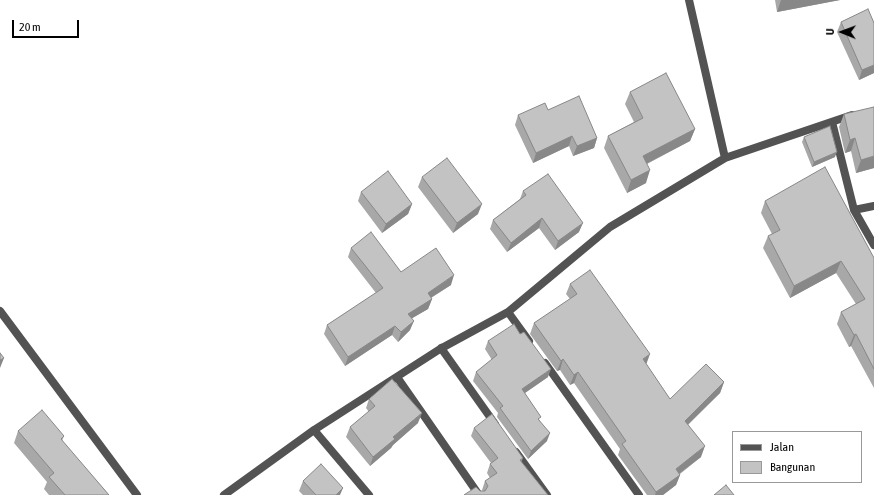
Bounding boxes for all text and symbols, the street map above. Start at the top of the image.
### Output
scale bar [14,12,81,38]
north arrow [822,12,862,52]
text: 20 m [19,20,41,34]
text: U [824,28,836,35]
legend [732,431,862,483]
text: Jalan [770,440,794,454]
text: Bangunan [770,460,815,474]

